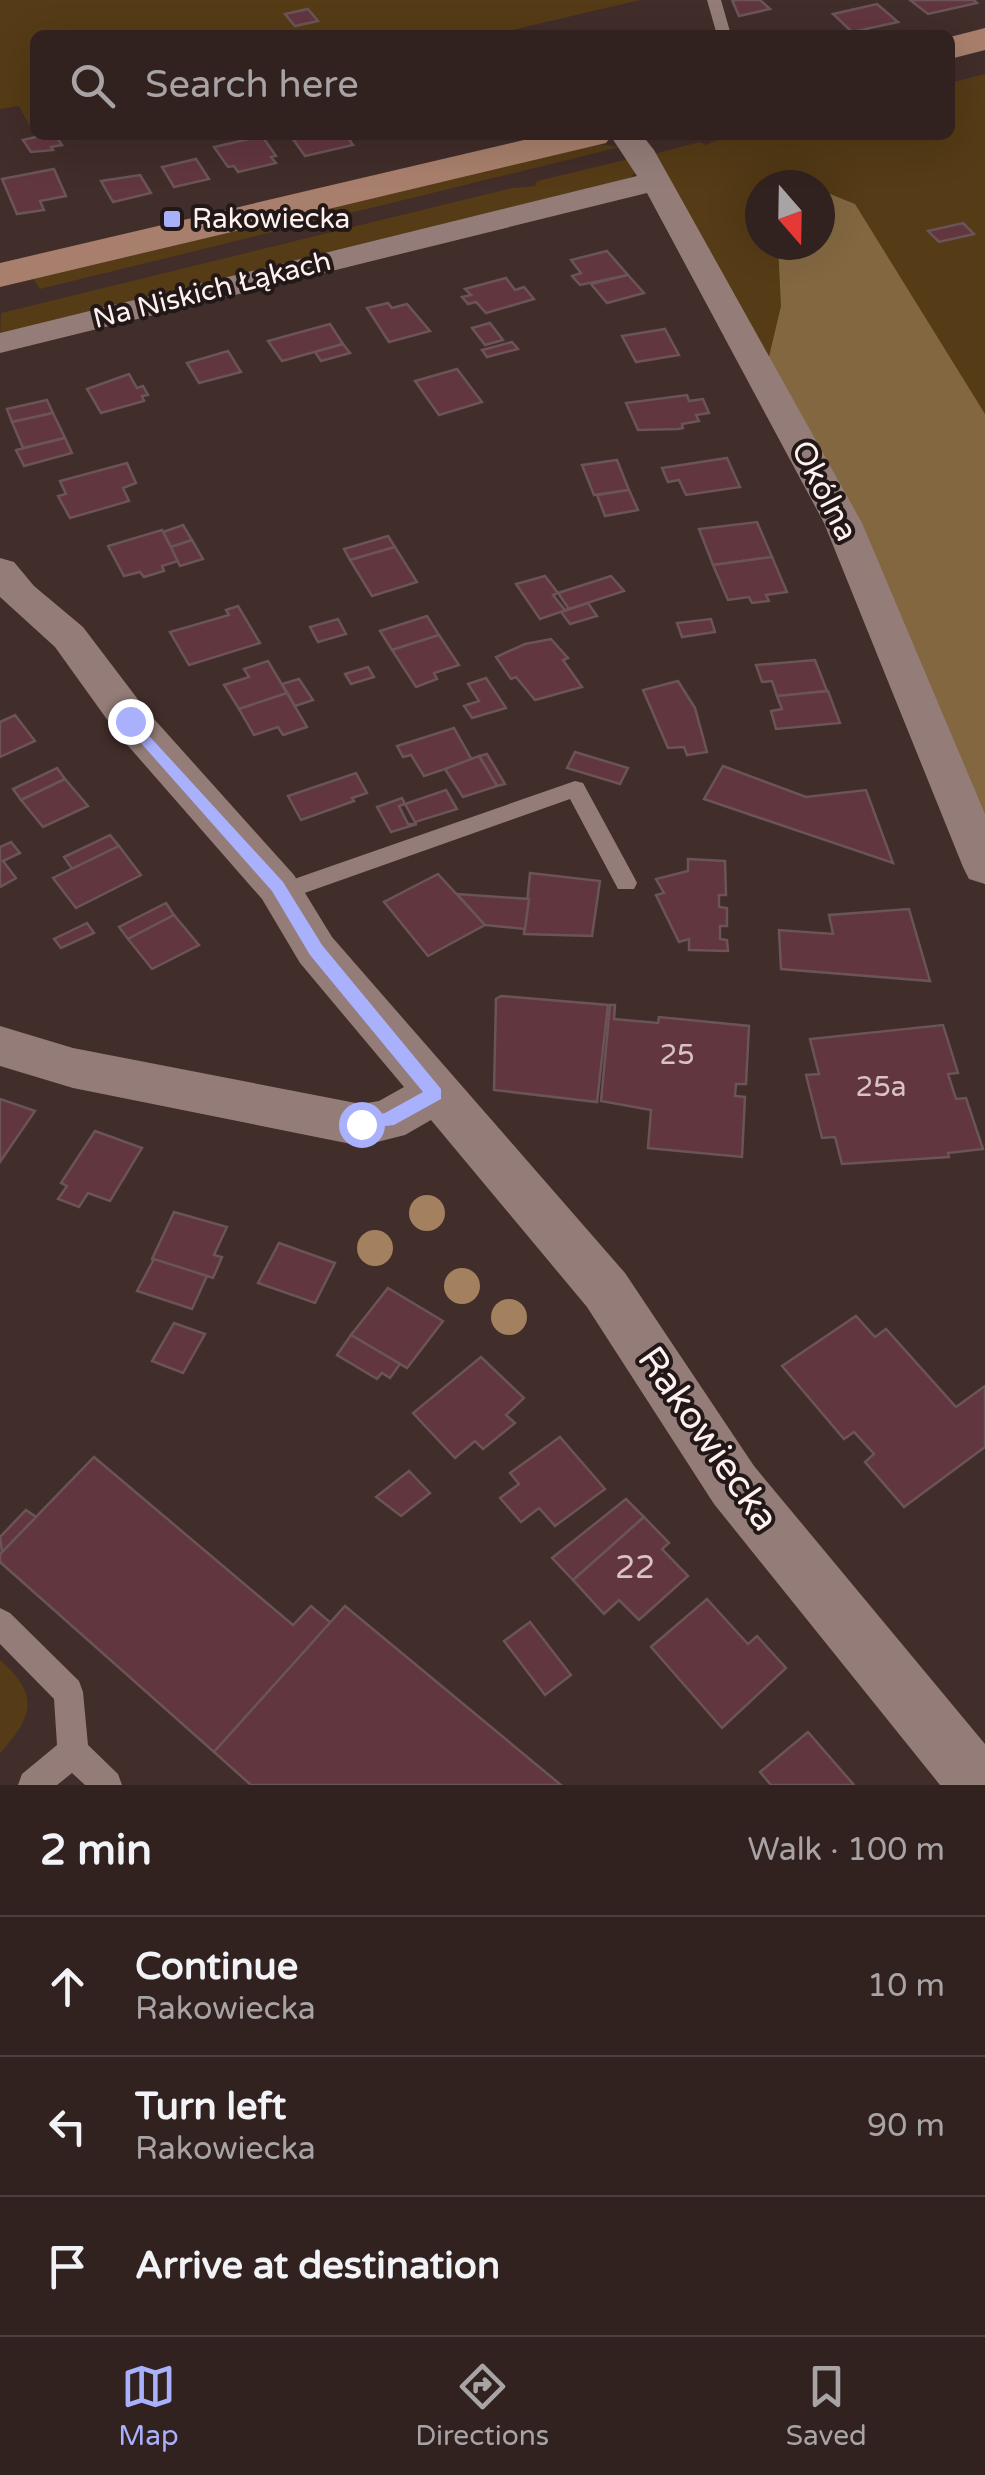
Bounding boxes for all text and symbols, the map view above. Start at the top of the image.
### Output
search box [30,30,955,140]
icon: search [65,58,120,113]
text: Search here [145,62,359,108]
north arrow [745,170,835,260]
place label: Rakowiecka [192,202,350,236]
marker: Rakowiecka [161,208,183,230]
street label: Na Niskich Łąkach [89,244,335,336]
street label: Okólna [783,434,865,548]
route end [108,699,154,745]
house number: 25 [659,1038,695,1072]
house number: 25a [856,1070,906,1104]
route start [339,1102,385,1148]
street label: Rakowiecka [628,1338,788,1540]
house number: 22 [615,1549,655,1587]
text: 2 min [40,1825,152,1876]
text: Walk · 100 m [748,1831,945,1869]
text: Continue [135,1944,298,1990]
icon: ahead [40,1959,95,2014]
text: 10 m [867,1967,945,2005]
text: Rakowiecka [135,1990,316,2028]
text: Turn left [135,2084,286,2130]
icon: left [40,2099,95,2154]
text: 90 m [867,2107,945,2145]
text: Rakowiecka [135,2130,316,2168]
icon: arrive [40,2239,95,2294]
text: Arrive at destination [135,2243,500,2289]
tab: Map [118,2359,179,2453]
tab: Directions [415,2359,549,2453]
tab: Saved [786,2359,867,2453]

